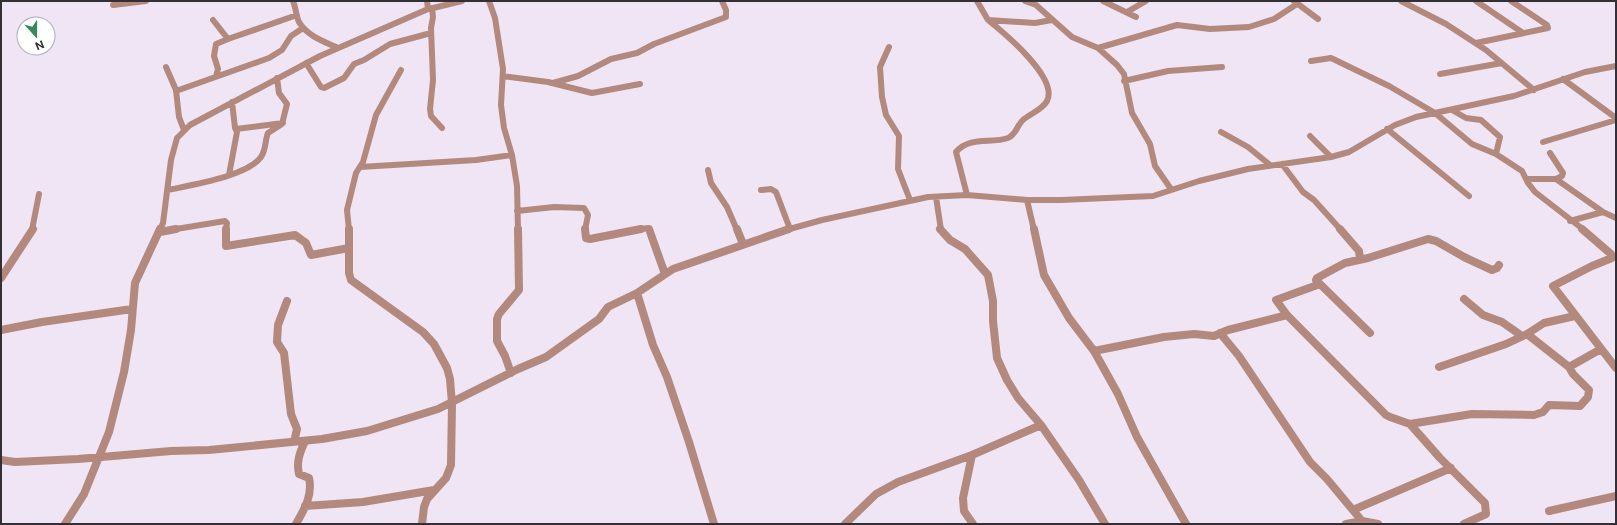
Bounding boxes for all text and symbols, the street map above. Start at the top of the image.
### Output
north arrow [16,16,56,56]
text: N [33,38,46,52]

